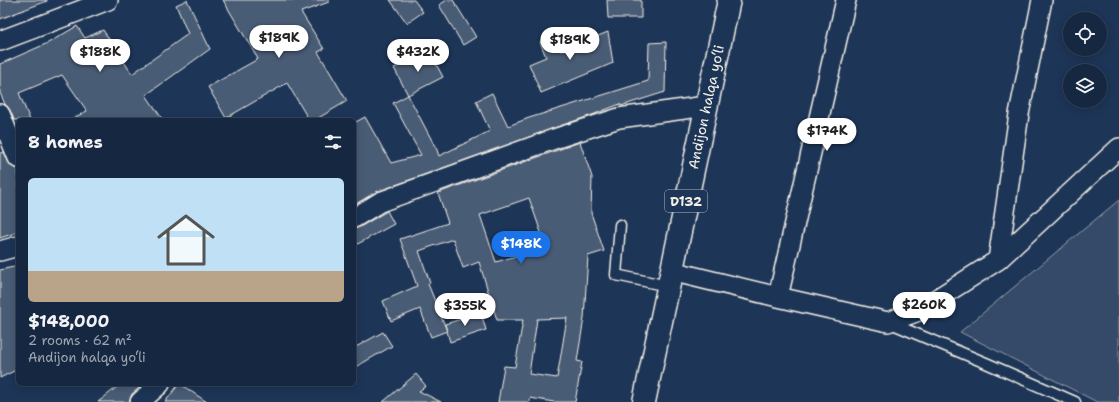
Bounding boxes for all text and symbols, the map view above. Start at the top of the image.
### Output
map controls [1063,12,1107,108]
button: locate [1063,12,1107,56]
pin: $189K [251,25,307,59]
pin: $189K [542,27,598,61]
text: $189K [258,29,300,46]
text: $189K [549,31,591,48]
pin: $188K [72,39,128,73]
pin: $432K [390,39,446,73]
text: $188K [79,43,121,60]
text: $432K [396,43,440,60]
street label: Andijon halqa yo‘li [684,43,728,171]
button: layers [1063,64,1107,108]
pin: $174K [799,118,855,152]
text: $174K [806,122,848,139]
text: 8 homes [28,131,103,153]
icon: filters [322,131,344,153]
road number: D132 [665,190,707,212]
icon: home [150,204,222,276]
pin: $148K [493,231,549,265]
text: $148K [500,235,542,252]
pin: $260K [896,292,952,326]
pin: $355K [437,293,493,327]
text: $260K [902,296,946,313]
text: $355K [444,297,486,314]
text: $148,000 [28,310,109,332]
text: 2 rooms · 62 m² [28,332,132,349]
text: Andijon halqa yo‘li [28,349,146,366]

